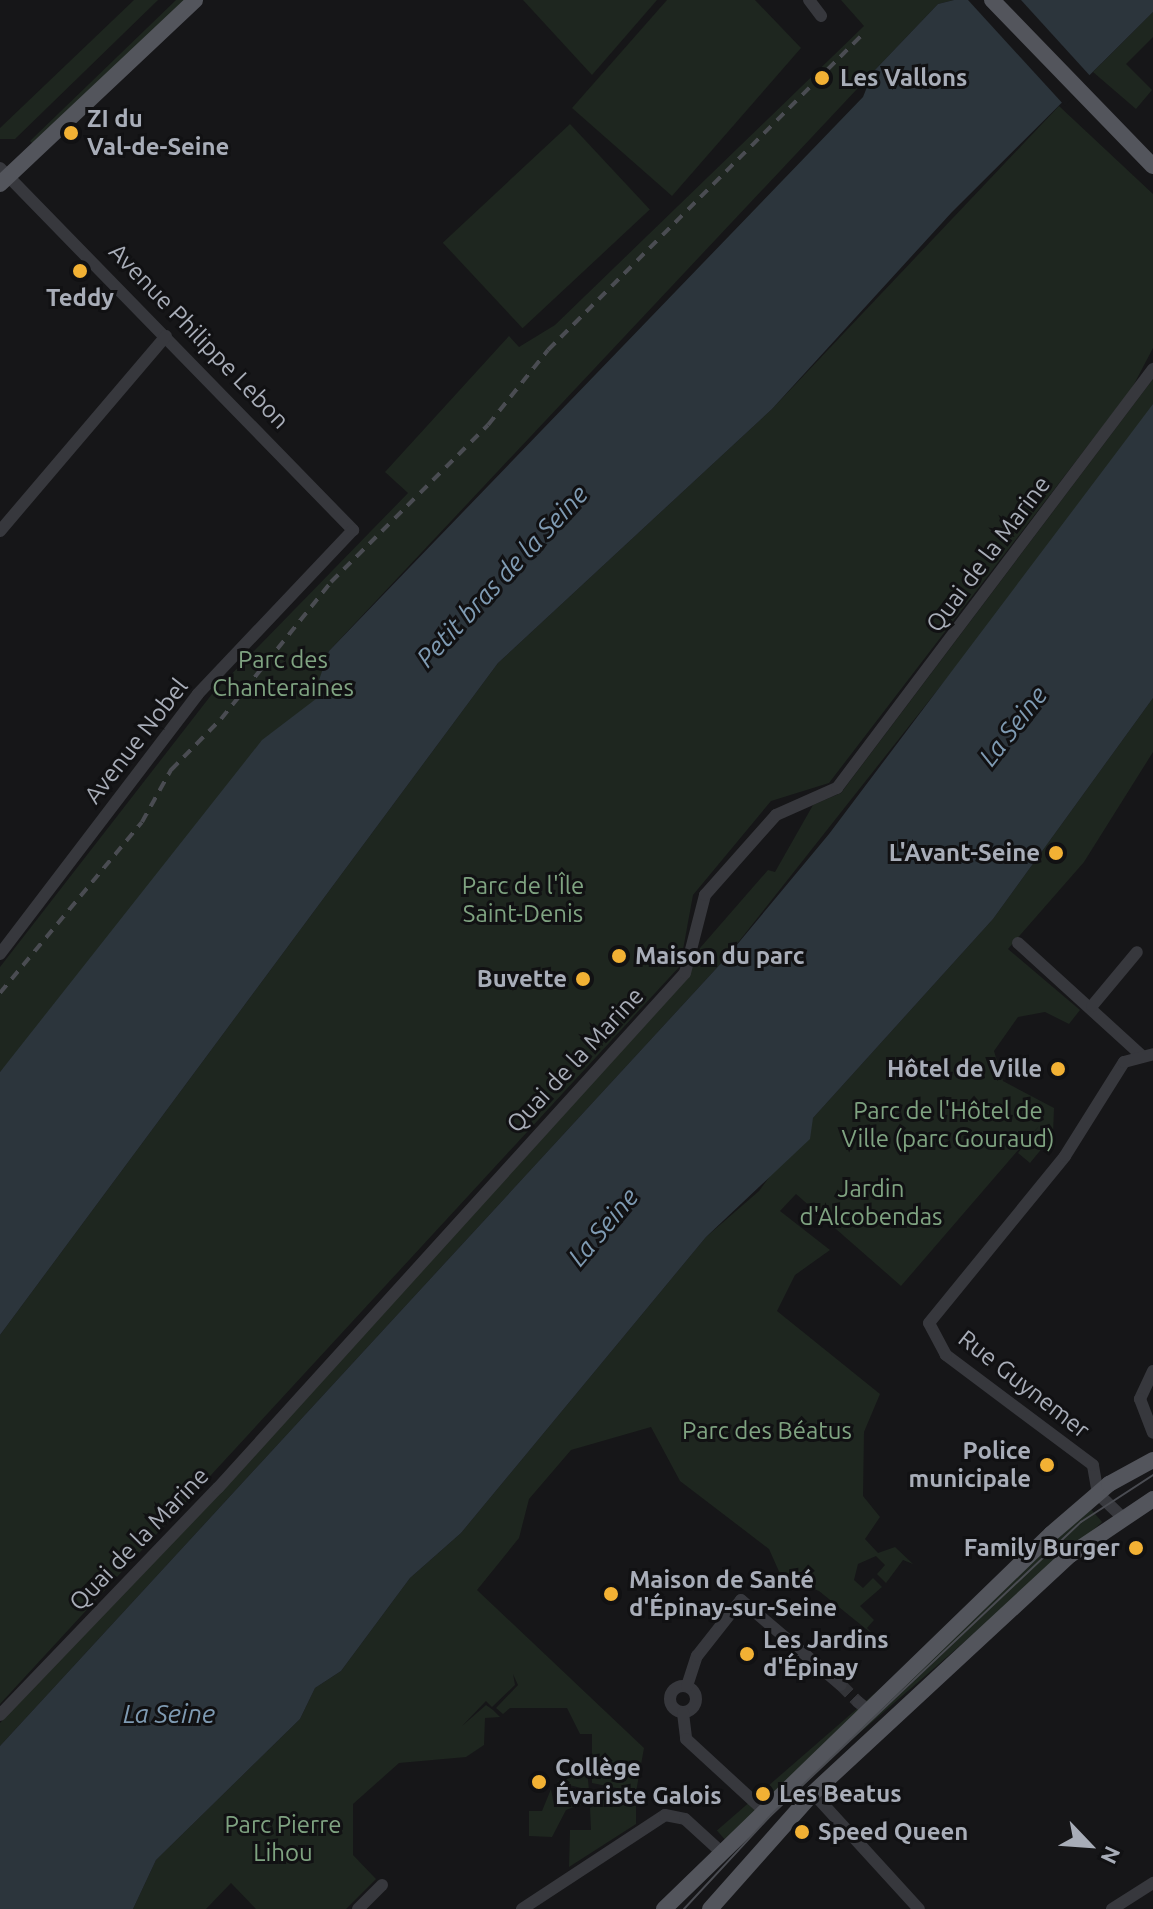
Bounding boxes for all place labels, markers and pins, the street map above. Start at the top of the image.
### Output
place label: Les Vallons [840,64,967,92]
marker: Les Vallons [811,67,833,89]
place label: ZI du Val-de-Seine [87,105,229,161]
marker: ZI du Val-de-Seine [62,124,80,142]
marker: Teddy [71,262,89,280]
place label: Teddy [46,284,114,312]
place label: L'Avant-Seine [889,839,1040,867]
marker: L'Avant-Seine [1047,844,1065,862]
place label: Maison du parc [635,942,805,970]
marker: Maison du parc [610,947,628,965]
place label: Buvette [477,965,567,993]
marker: Buvette [574,970,592,988]
place label: Hôtel de Ville [887,1055,1042,1083]
marker: Hôtel de Ville [1049,1060,1067,1078]
place label: Police municipale [909,1437,1031,1493]
marker: Police municipale [1038,1456,1056,1474]
place label: Family Burger [964,1534,1120,1562]
marker: Family Burger [1127,1539,1145,1557]
place label: Maison de Santé d'Épinay-sur-Seine [629,1566,837,1622]
marker: Maison de Santé d'Épinay-sur-Seine [600,1583,622,1605]
place label: Les Jardins d'Épinay [763,1626,889,1682]
marker: Les Jardins d'Épinay [738,1645,756,1663]
place label: Collège Évariste Galois [555,1754,722,1810]
marker: Collège Évariste Galois [530,1773,548,1791]
place label: Les Beatus [779,1780,902,1808]
marker: Les Beatus [754,1785,772,1803]
place label: Speed Queen [818,1818,968,1846]
marker: Speed Queen [793,1823,811,1841]

